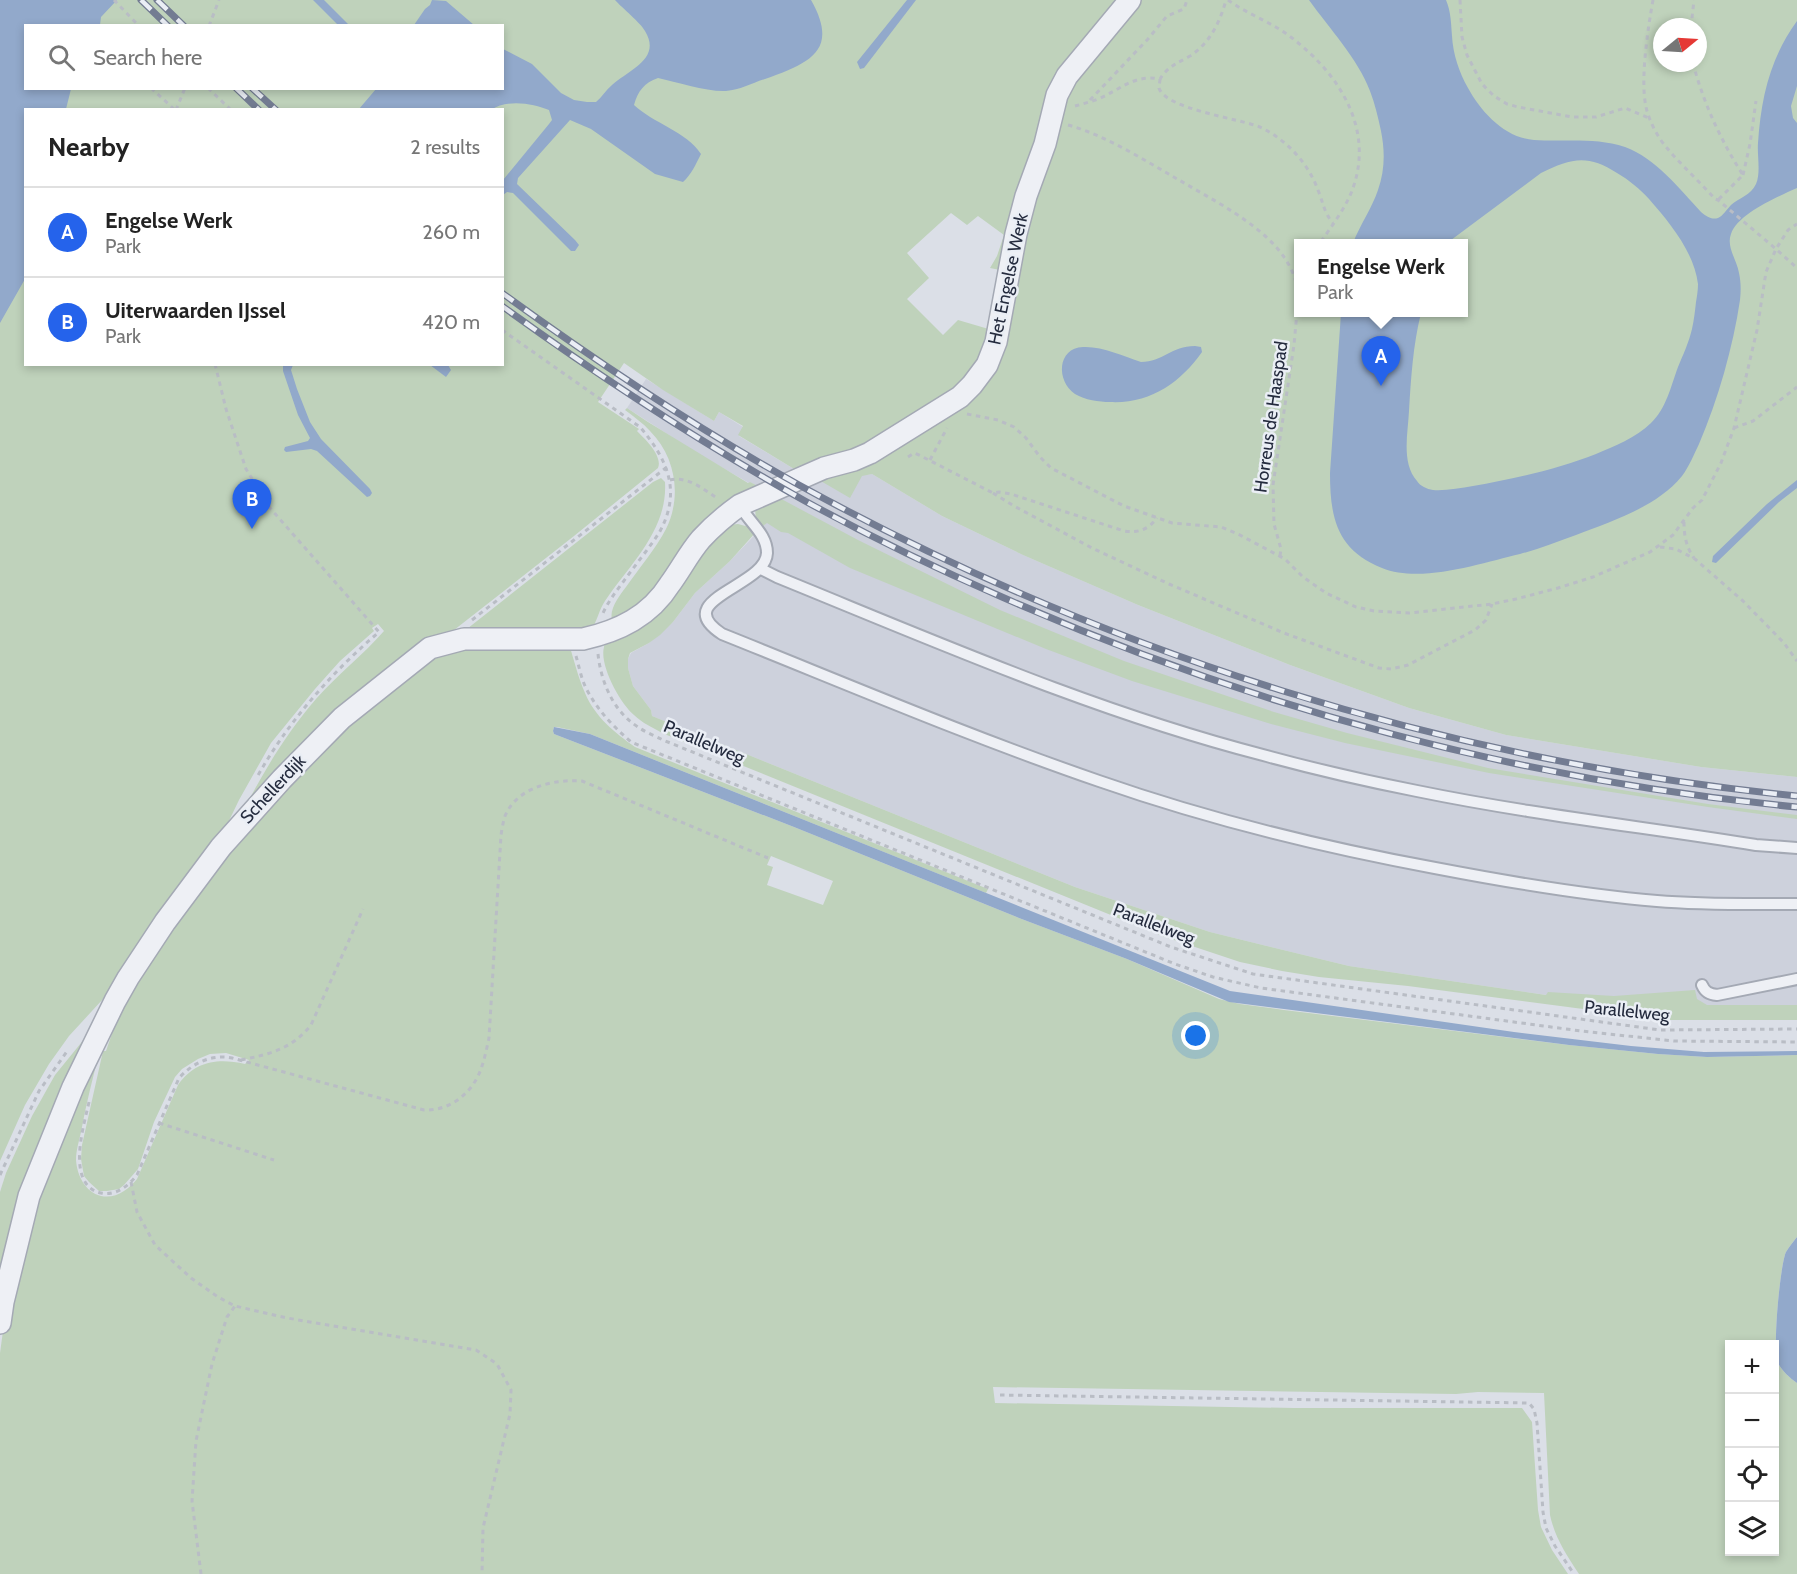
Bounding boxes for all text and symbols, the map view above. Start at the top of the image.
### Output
north arrow [1653,18,1707,72]
search box [24,24,504,90]
icon: search [45,41,78,74]
text: Search here [93,44,202,71]
text: Nearby [48,131,129,163]
text: 2 results [410,135,480,159]
text: Engelse Werk [105,207,233,234]
street label: Het Engelse Werk [983,210,1033,347]
text: A [61,220,74,244]
text: 260 m [422,220,480,244]
text: Park [105,234,141,258]
popup [1294,239,1468,317]
text: Engelse Werk [1317,253,1445,280]
text: Park [1317,280,1353,304]
text: Uiterwaarden IJssel [105,297,286,324]
text: B [61,310,74,334]
text: 420 m [422,310,480,334]
text: Park [105,324,141,348]
pin: A [1362,336,1400,386]
street label: Horreus de Haaspad [1249,340,1293,494]
pin: B [232,480,272,529]
street label: Parallelweg [660,715,749,769]
street label: Schellerdijk [235,749,311,828]
street label: Parallelweg [1110,898,1199,950]
street label: Parallelweg [1583,996,1672,1027]
your location [1181,1021,1210,1050]
map controls [1725,1340,1779,1556]
button: + [1725,1340,1779,1394]
button: − [1725,1394,1779,1448]
button: locate [1725,1448,1779,1502]
button: layers [1725,1502,1779,1556]

